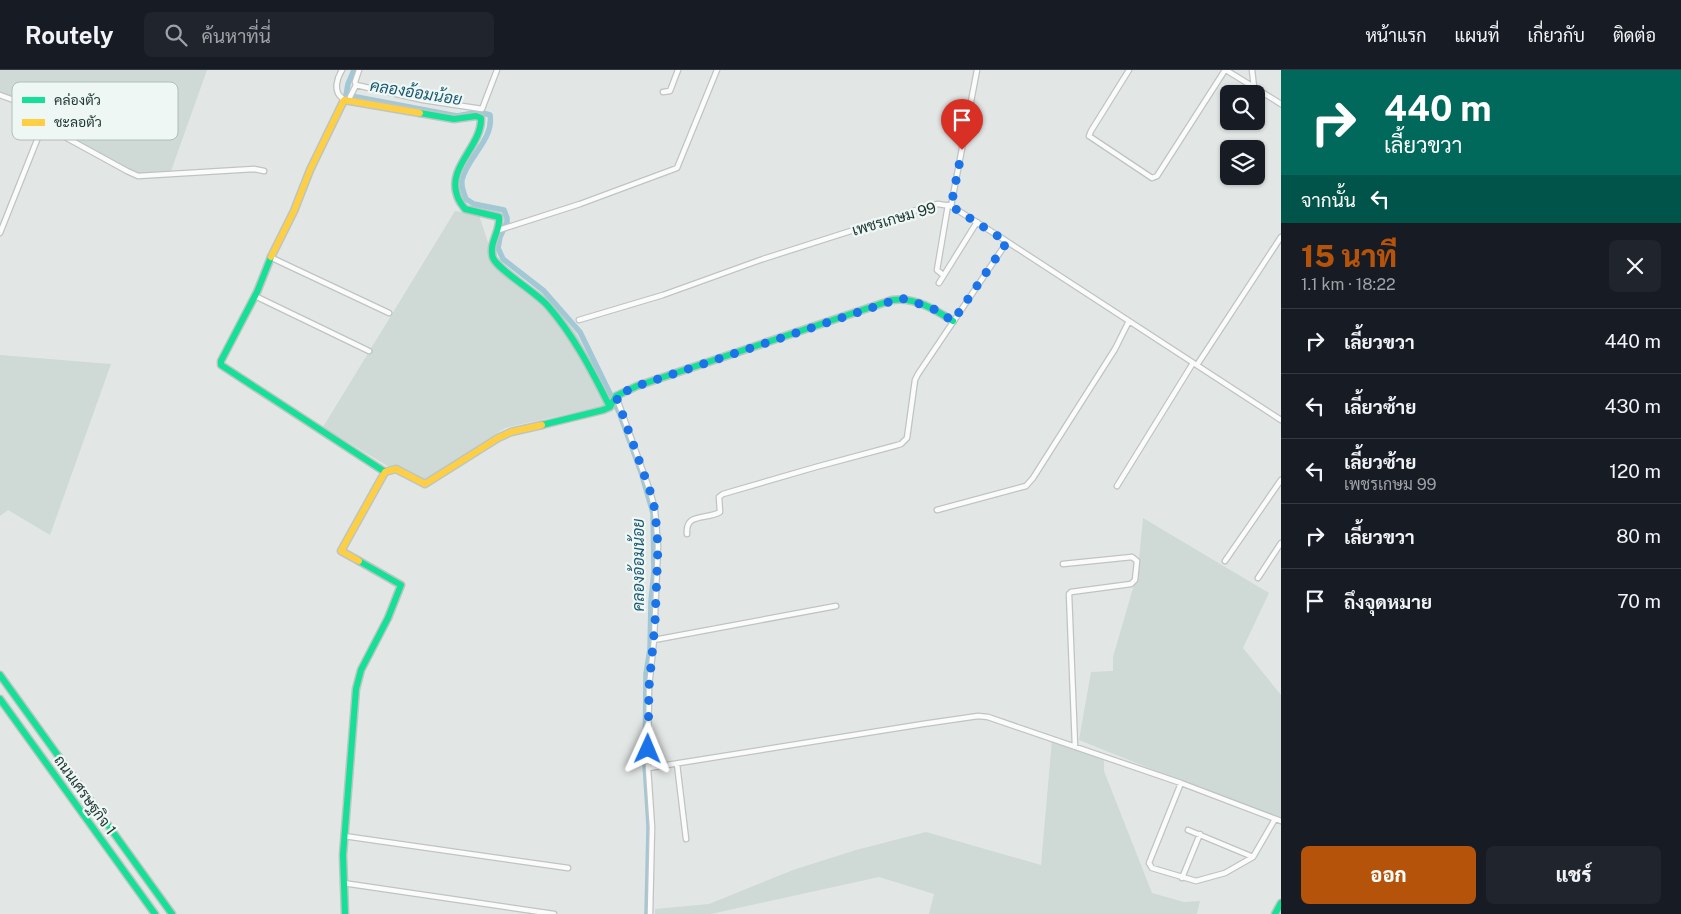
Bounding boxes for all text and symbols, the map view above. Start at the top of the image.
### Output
search box [144,12,494,57]
text: Routely [25,21,114,49]
icon: search [162,21,190,49]
text: ค้นหาที่นี่ [202,25,271,47]
text: หน้าแรก [1365,25,1427,46]
text: แผนที่ [1455,25,1499,46]
text: เกี่ยวกับ [1527,25,1585,46]
text: ติดต่อ [1613,25,1656,46]
water label: คลองอ้อมน้อย [369,74,464,109]
legend [12,82,178,140]
map controls [1220,85,1265,185]
button: search [1220,85,1265,130]
text: 440 m [1384,88,1492,129]
icon: right [1301,90,1366,155]
text: คล่องตัว [54,92,101,108]
pin [941,99,983,150]
icon: arrive [948,106,976,134]
text: ชะลอตัว [54,114,102,130]
text: เลี้ยวขวา [1384,132,1462,158]
button: layers [1220,140,1265,185]
icon: left [1366,185,1394,213]
text: จากนั้น [1301,189,1356,211]
street label: เพชรเกษม 99 [850,198,938,239]
text: 15 นาที [1301,238,1397,274]
button: close [1609,240,1661,292]
text: 1.1 km · 18:22 [1301,275,1396,294]
icon: right [1301,327,1329,355]
text: 440 m [1604,330,1661,352]
text: เลี้ยวขวา [1344,331,1415,353]
icon: left [1301,392,1329,420]
text: 430 m [1605,395,1661,417]
text: เลี้ยวซ้าย [1344,396,1416,418]
text: เลี้ยวซ้าย [1344,451,1416,473]
icon: left [1301,457,1329,485]
text: 120 m [1609,460,1661,482]
text: เพชรเกษม 99 [1344,475,1437,494]
water label: คลองอ้อมน้อย [627,519,648,611]
icon: right [1301,522,1329,550]
text: 80 m [1616,525,1661,547]
text: เลี้ยวขวา [1344,526,1415,548]
icon: arrive [1301,587,1329,615]
text: 70 m [1617,590,1661,612]
text: ถึงจุดหมาย [1344,591,1432,613]
position arrow [621,722,673,774]
street label: ถนนเศรษฐกิจ 1 [49,752,120,839]
button: ออก [1301,846,1476,904]
button: แชร์ [1486,846,1661,904]

